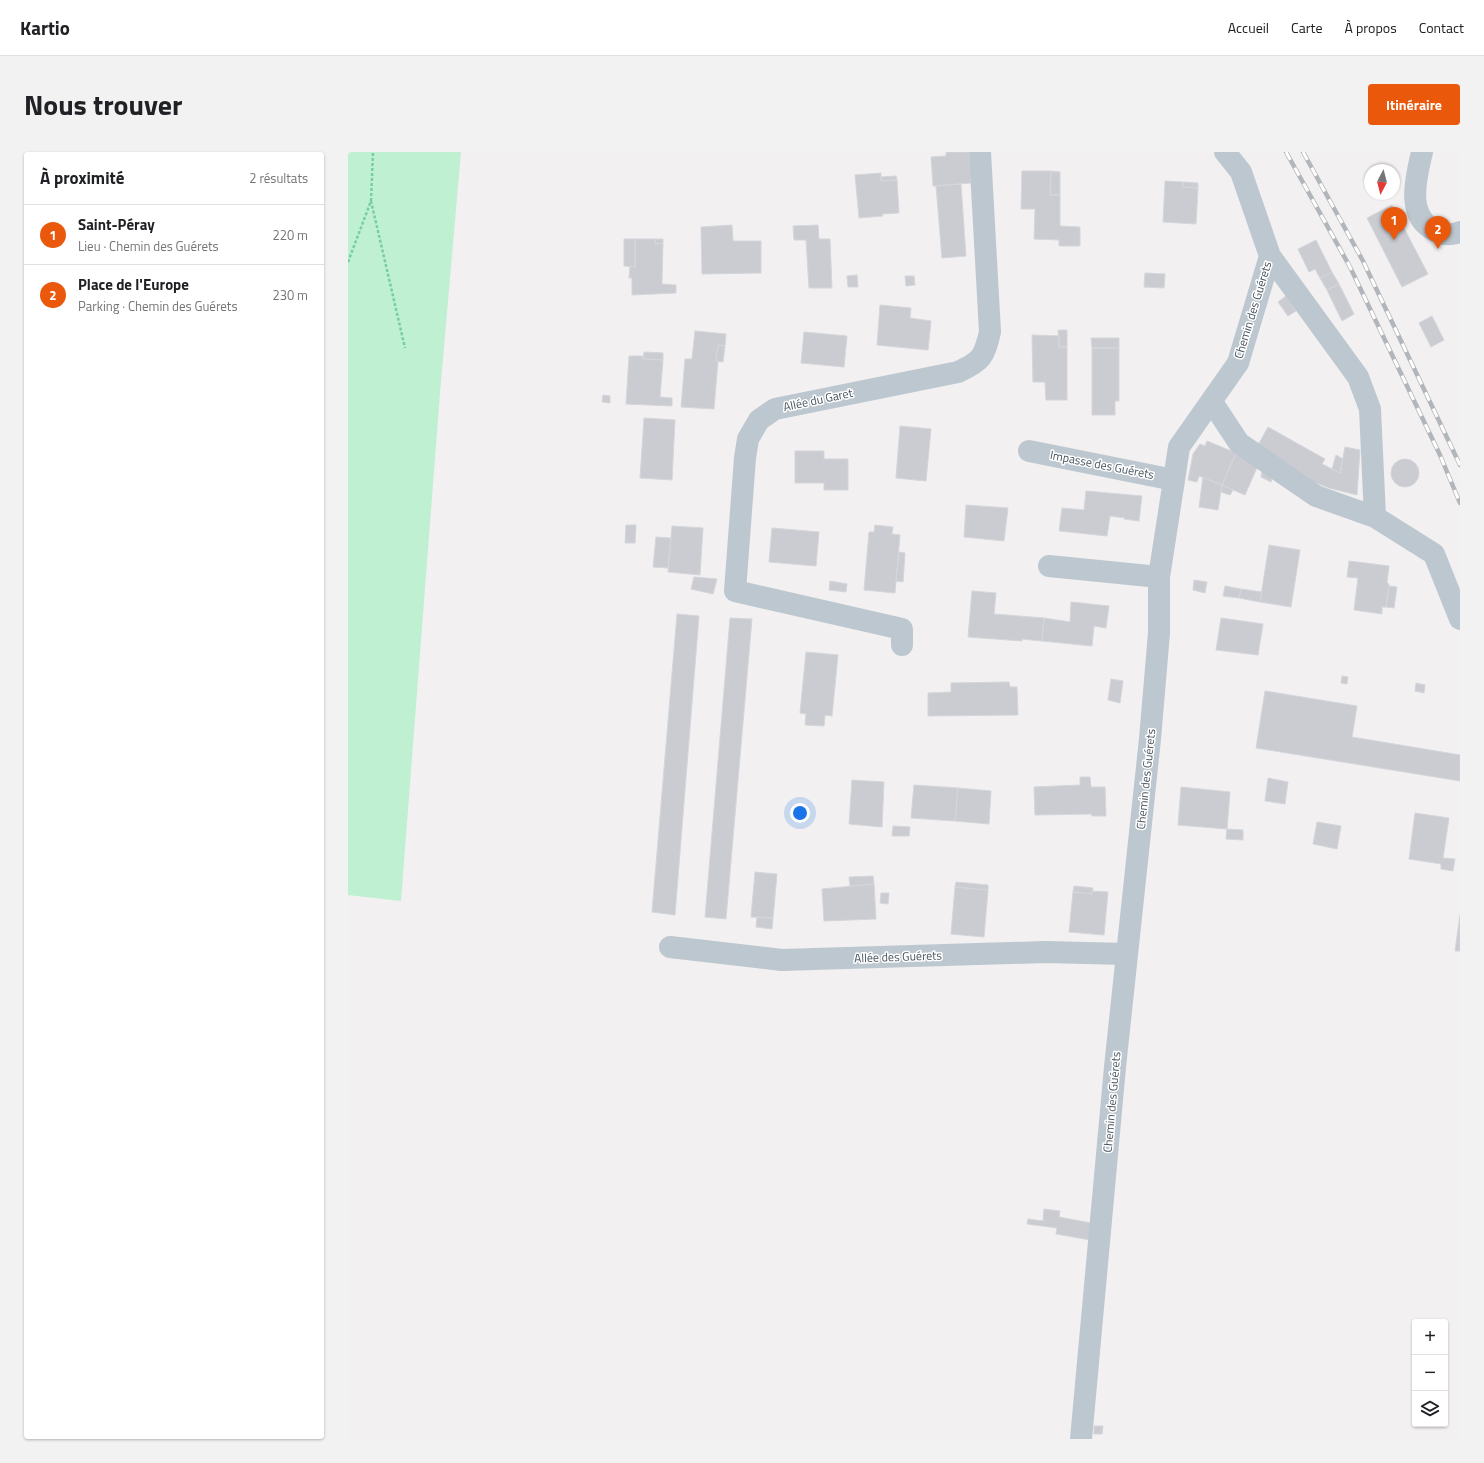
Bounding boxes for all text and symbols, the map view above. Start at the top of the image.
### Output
text: Kartio [20,13,70,42]
text: Accueil [1228,17,1269,38]
text: Carte [1291,17,1323,38]
text: À propos [1345,17,1397,38]
text: Contact [1419,17,1464,38]
text: Nous trouver [24,83,182,126]
button: Itinéraire [1368,84,1460,125]
north arrow [1364,164,1400,200]
text: À proximité [40,165,124,191]
text: 2 résultats [249,168,308,188]
pin: 1 [1381,207,1407,240]
text: Saint-Péray [78,213,155,236]
pin: 2 [1425,216,1451,249]
text: 1 [49,225,57,245]
text: 220 m [272,225,308,245]
text: Lieu · Chemin des Guérets [78,236,219,256]
street label: Chemin des Guérets [1229,258,1277,361]
text: Place de l'Europe [78,273,189,296]
text: 2 [49,285,57,305]
text: 230 m [272,285,308,305]
text: Parking · Chemin des Guérets [78,296,237,316]
street label: Allée du Garet [781,383,855,416]
street label: Impasse des Guérets [1049,445,1156,484]
street label: Chemin des Guérets [1131,727,1160,830]
your location [790,803,810,823]
street label: Allée des Guérets [854,945,943,968]
street label: Chemin des Guérets [1098,1050,1125,1153]
map controls [1412,1319,1448,1427]
button: + [1412,1319,1448,1355]
button: − [1412,1355,1448,1391]
button: layers [1412,1391,1448,1427]

